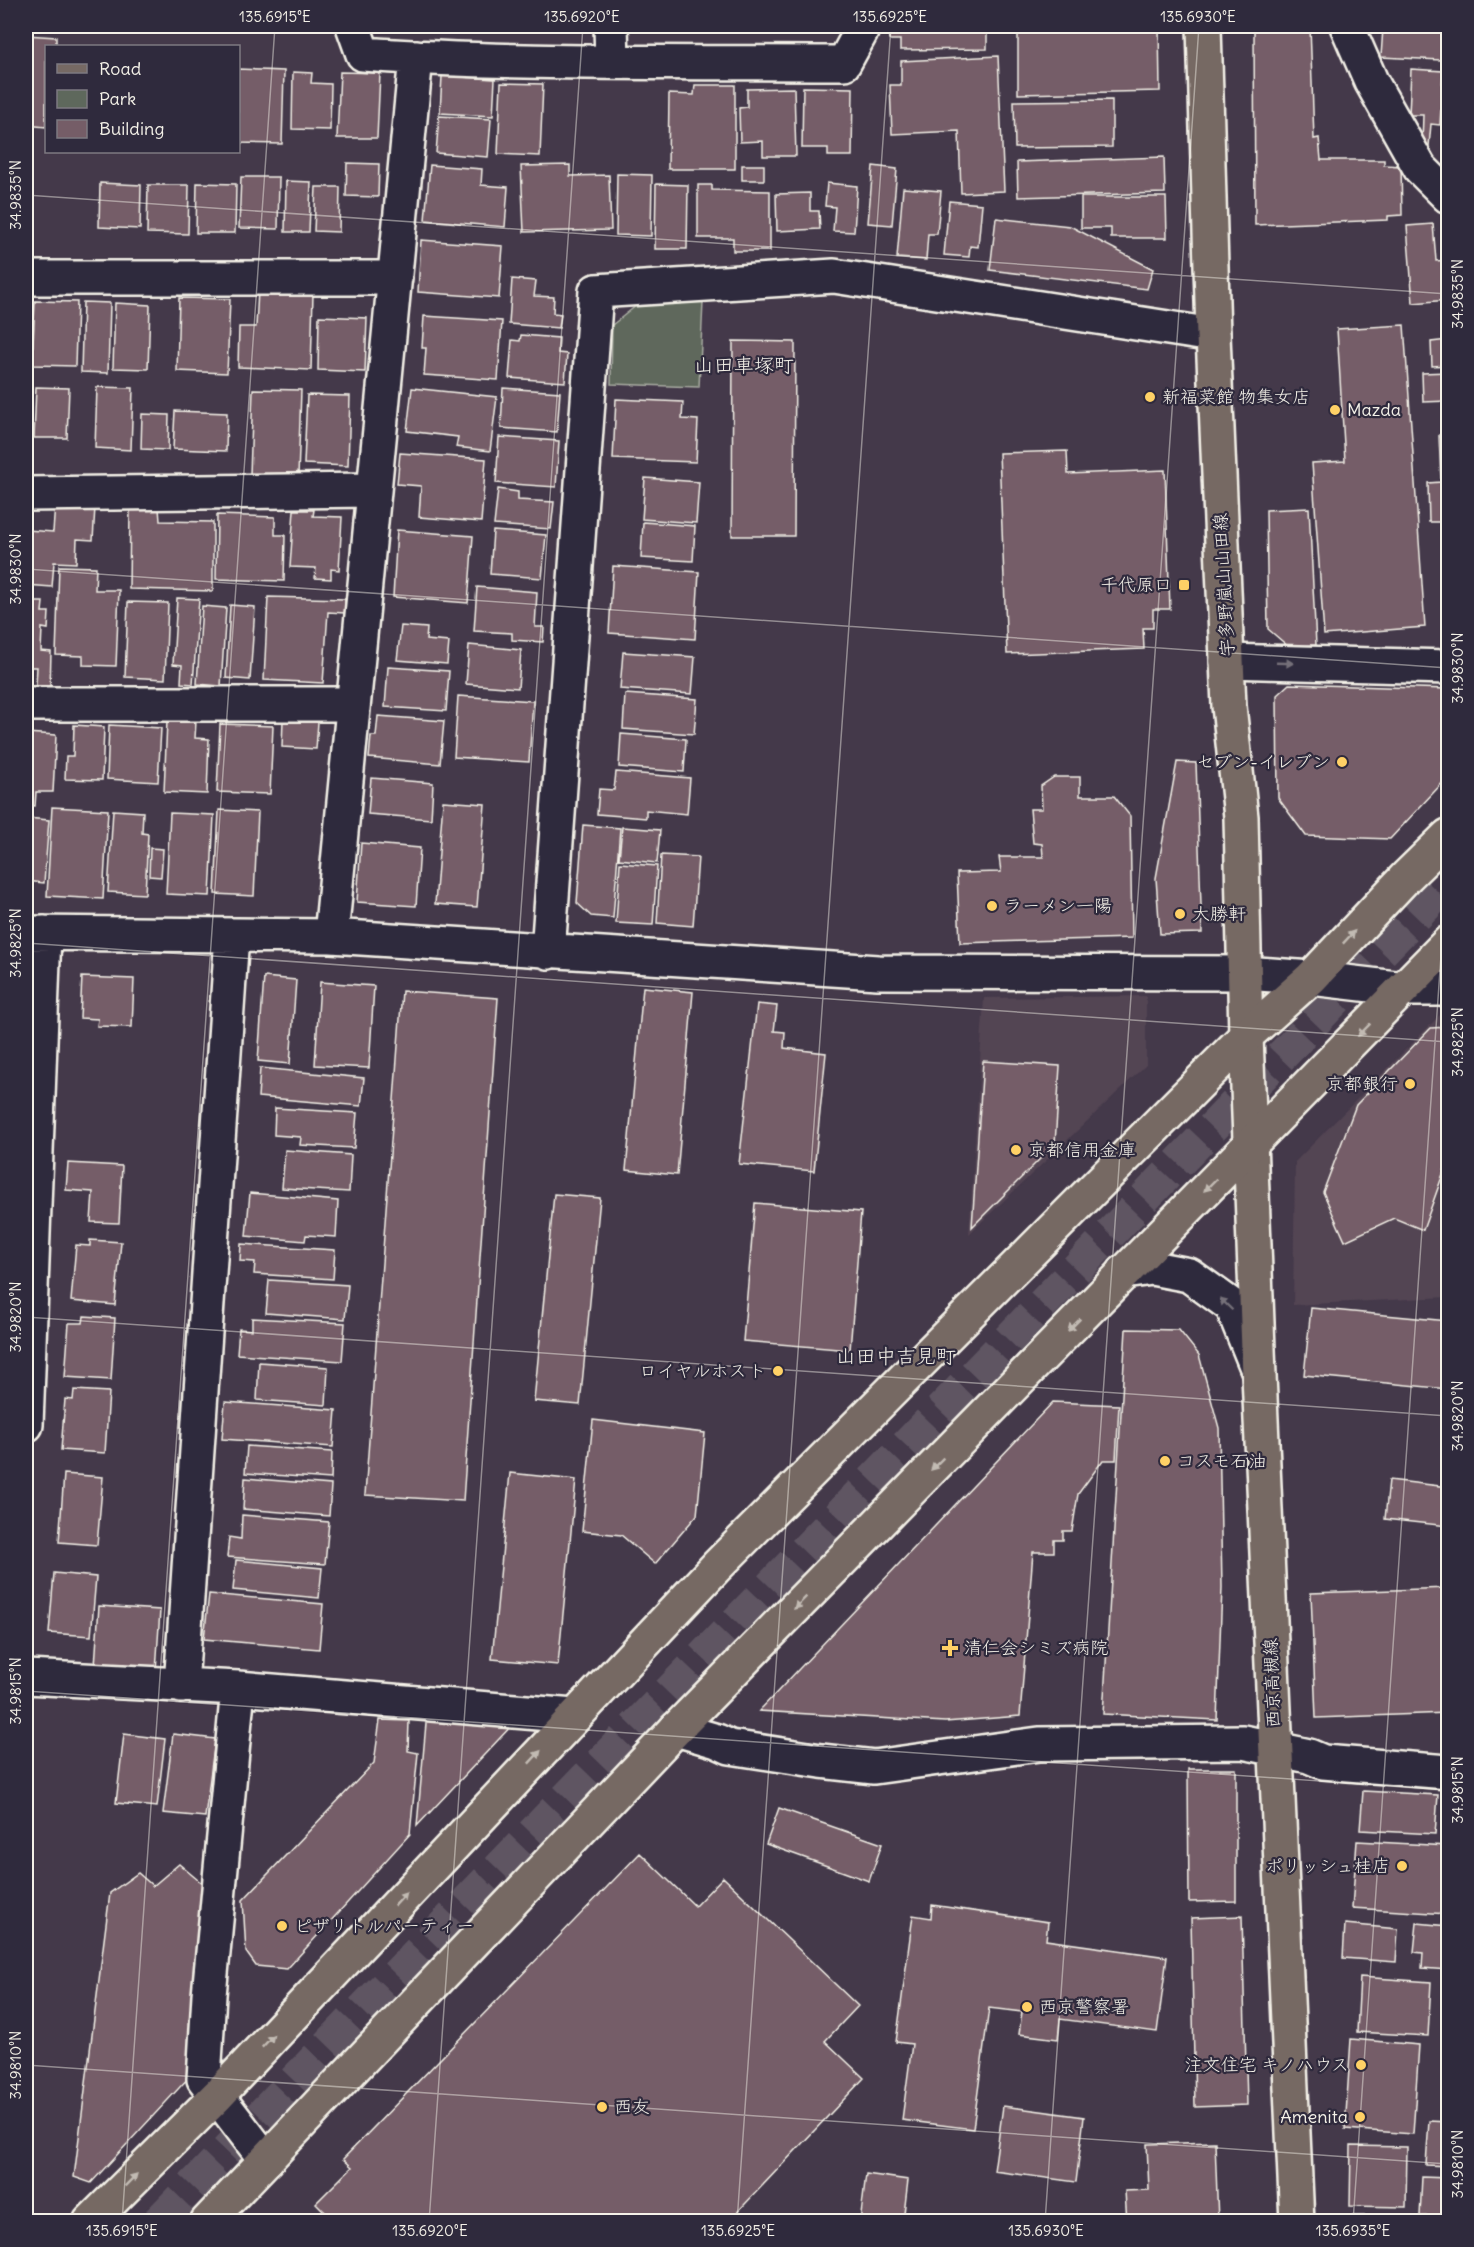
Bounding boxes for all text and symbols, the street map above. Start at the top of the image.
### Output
text: 135.6915°E [239,7,311,26]
text: 135.6920°E [544,7,620,26]
text: 135.6925°E [853,7,927,26]
text: 135.6930°E [1160,7,1236,26]
legend [45,45,240,153]
text: Road [99,57,142,80]
text: Park [99,87,136,110]
text: Building [99,117,164,140]
text: 34.9835°N [6,160,25,230]
text: 34.9835°N [1448,259,1467,329]
district label: 山田車塚町 [694,352,794,377]
place label: 新福菜館 物集女店 [1162,385,1310,408]
marker: 新福菜館 物集女店 [1143,390,1157,404]
place label: Mazda [1347,398,1401,421]
marker: Mazda [1328,403,1342,417]
street label: 宇多野嵐山山田線 [1208,513,1239,658]
text: 34.9830°N [6,533,25,605]
place label: 千代原口 [1100,573,1172,596]
marker: 千代原口 [1177,578,1191,592]
text: 34.9830°N [1448,632,1467,704]
one-way arrow [1276,658,1295,668]
place label: セブン-イレブン [1196,750,1330,773]
marker: セブン-イレブン [1335,755,1349,769]
place label: ラーメン一陽 [1004,894,1112,917]
marker: ラーメン一陽 [985,899,999,913]
place label: 大勝軒 [1192,902,1246,925]
marker: 大勝軒 [1173,907,1187,921]
text: 34.9825°N [6,908,25,978]
one-way arrow [1342,930,1356,945]
text: 34.9825°N [1448,1007,1467,1077]
one-way arrow [1357,1022,1371,1037]
place label: 京都銀行 [1326,1072,1398,1095]
marker: 京都銀行 [1403,1077,1417,1091]
place label: 京都信用金庫 [1028,1138,1136,1161]
marker: 京都信用金庫 [1009,1143,1023,1157]
one-way arrow [1203,1178,1217,1192]
text: 34.9820°N [6,1281,25,1353]
one-way arrow [1219,1296,1233,1311]
one-way arrow [1068,1318,1082,1332]
district label: 山田中吉見町 [836,1343,956,1368]
place label: ロイヤルホスト [639,1359,766,1382]
marker: ロイヤルホスト [771,1364,785,1378]
text: 34.9820°N [1448,1380,1467,1452]
place label: コスモ石油 [1177,1449,1266,1472]
marker: コスモ石油 [1158,1454,1172,1468]
one-way arrow [931,1456,945,1470]
one-way arrow [794,1595,808,1609]
place label: 清仁会シミズ病院 [964,1636,1108,1659]
street label: 西京高槻線 [1258,1638,1285,1728]
marker: 清仁会シミズ病院 [941,1639,959,1657]
text: 34.9815°N [6,1657,25,1725]
one-way arrow [528,1750,541,1765]
text: 34.9815°N [1448,1756,1467,1824]
place label: ポリッシュ桂店 [1265,1854,1390,1877]
marker: ポリッシュ桂店 [1395,1859,1409,1873]
one-way arrow [394,1892,407,1907]
place label: ピザリトルパーティー [294,1914,474,1937]
marker: ピザリトルパーティー [275,1919,289,1933]
place label: 西京警察署 [1039,1995,1129,2018]
marker: 西京警察署 [1020,2000,1034,2014]
text: 34.9810°N [6,2031,25,2099]
one-way arrow [261,2034,275,2049]
place label: 注文住宅 キノハウス [1185,2053,1349,2076]
marker: 注文住宅 キノハウス [1354,2058,1368,2072]
place label: 西友 [614,2095,650,2118]
marker: 西友 [595,2100,609,2114]
place label: Amenita [1280,2105,1348,2128]
marker: Amenita [1353,2110,1367,2124]
text: 34.9810°N [1448,2130,1467,2198]
one-way arrow [124,2174,138,2188]
text: 135.6915°E [86,2221,158,2240]
text: 135.6920°E [392,2221,468,2240]
text: 135.6925°E [701,2221,775,2240]
text: 135.6930°E [1008,2221,1084,2240]
text: 135.6935°E [1316,2221,1390,2240]

